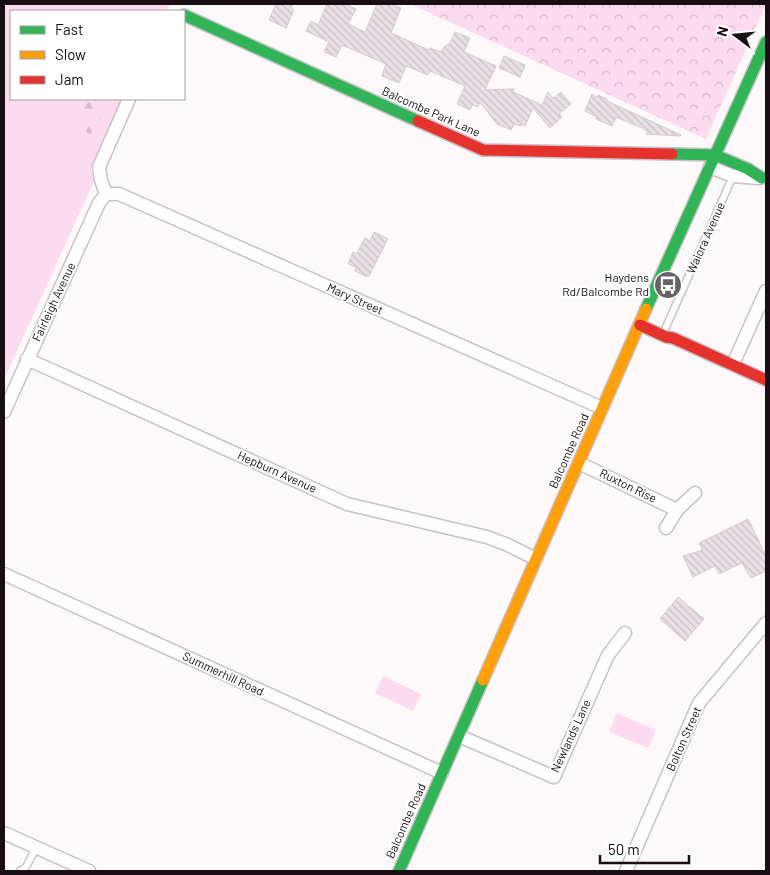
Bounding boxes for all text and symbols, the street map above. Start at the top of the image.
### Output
legend [10,10,185,100]
north arrow [710,10,760,60]
text: Fast [55,20,83,38]
text: N [713,24,731,38]
text: Slow [55,45,86,63]
text: Jam [55,70,84,88]
street label: Balcombe Park Lane [380,83,483,139]
street label: Waiora Avenue [683,200,727,275]
street label: Fairleigh Avenue [29,260,78,343]
place label: Haydens Rd/Balcombe Rd [562,270,649,298]
bus stop icon: Haydens Rd/Balcombe Rd [653,270,683,300]
street label: Mary Street [325,279,386,317]
street label: Balcombe Road [545,411,591,490]
street label: Hepburn Avenue [236,447,319,495]
street label: Ruxton Rise [598,465,659,505]
street label: Summerhill Road [181,648,266,698]
street label: Newlands Lane [547,697,593,774]
street label: Bolton Street [663,704,704,773]
street label: Balcombe Road [382,781,428,860]
scale bar [600,832,689,864]
text: 50 m [608,840,640,858]

